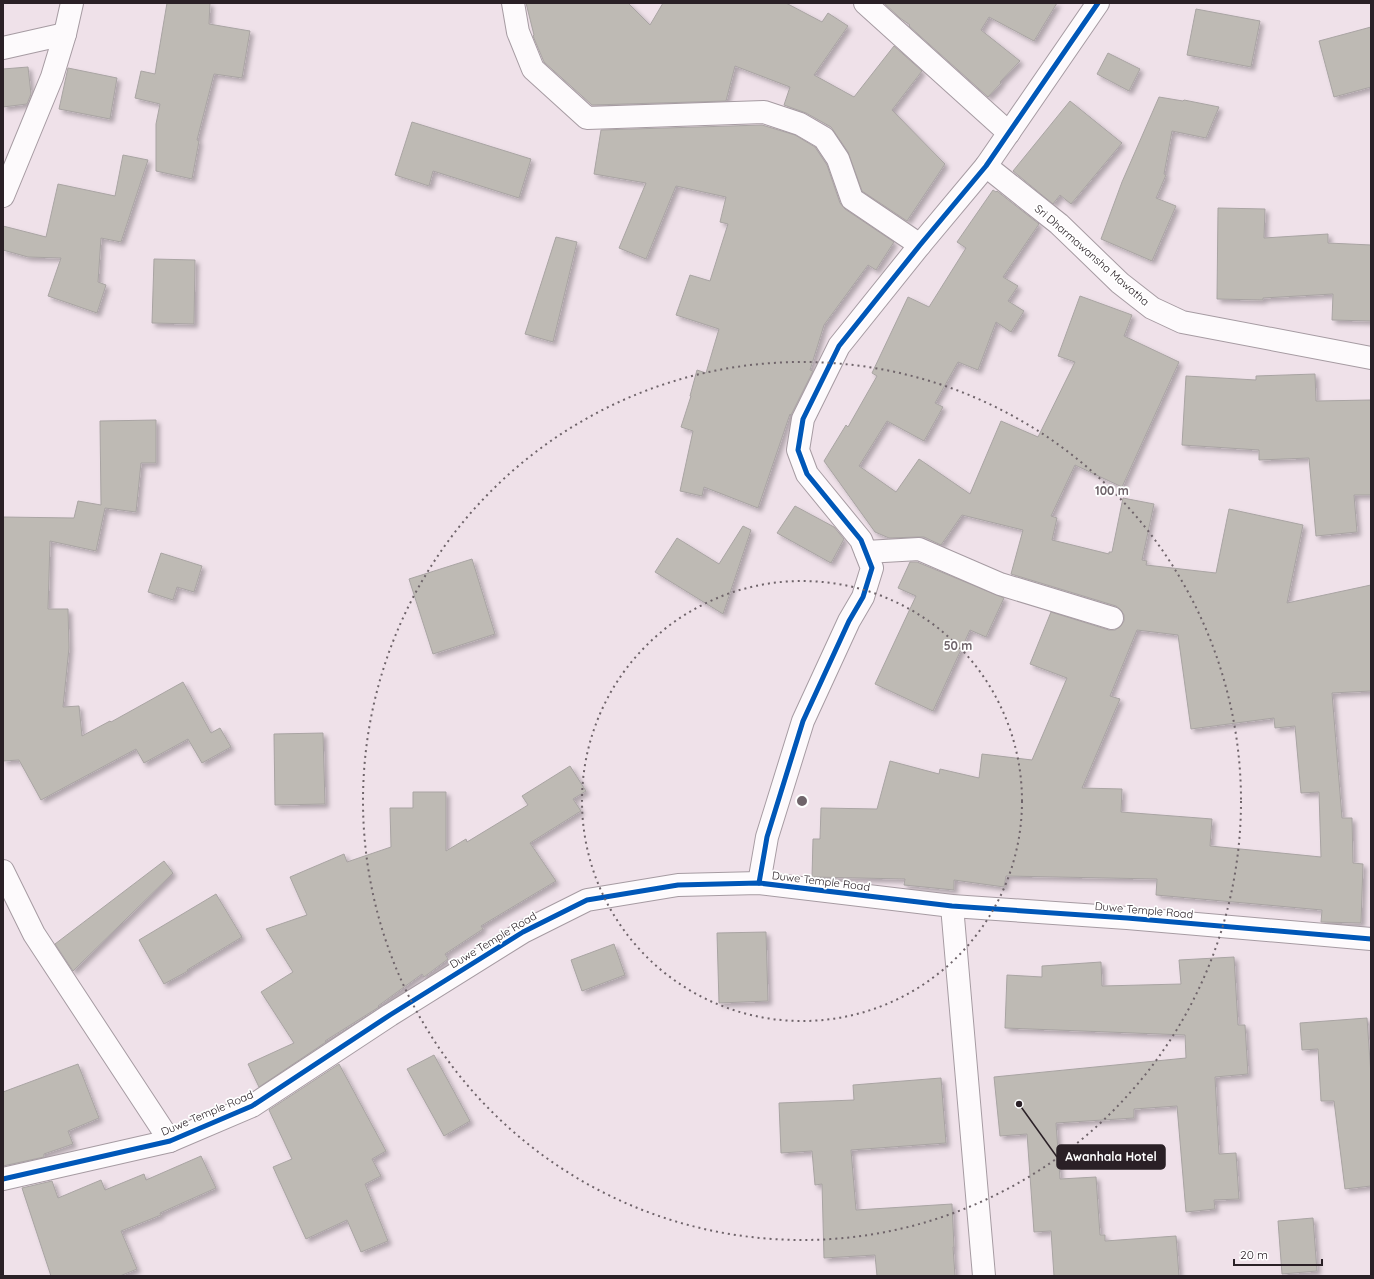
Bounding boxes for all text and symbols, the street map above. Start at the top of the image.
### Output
street label: Sri Dharmawansha Mawatha [1032,201,1152,309]
text: 100 m [1095,483,1129,498]
text: 50 m [944,638,972,653]
centre of rings [795,794,809,808]
street label: Duwe Temple Road [771,868,871,894]
street label: Duwe Temple Road [1094,899,1194,921]
street label: Duwe Temple Road [447,909,539,971]
street label: Duwe Temple Road [159,1087,255,1139]
callout: Awanhala Hotel [1057,1145,1165,1169]
text: Awanhala Hotel [1065,1149,1157,1164]
scale bar [1234,1241,1322,1267]
text: 20 m [1240,1247,1268,1262]

